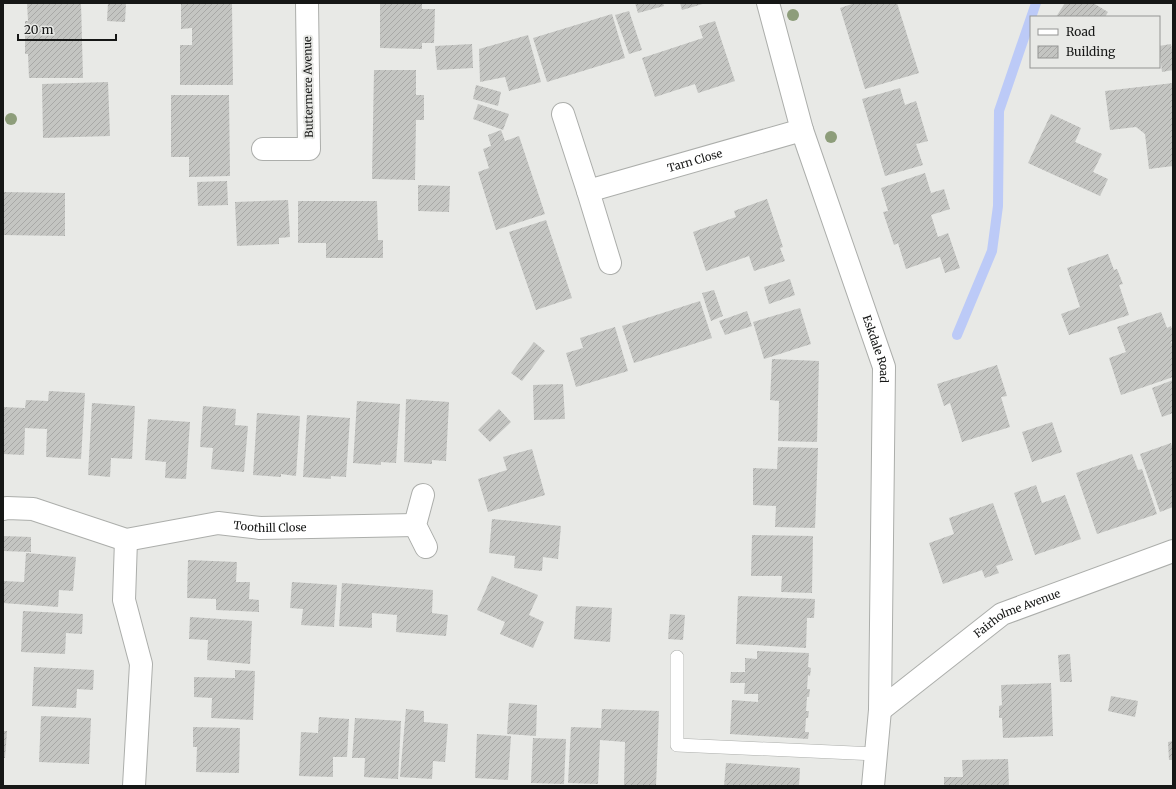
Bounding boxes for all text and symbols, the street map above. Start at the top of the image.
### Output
scale bar [18,16,116,42]
legend [1030,16,1160,68]
text: 20 m [24,22,53,37]
text: Road [1066,24,1095,39]
street label: Buttermere Avenue [300,36,316,138]
text: Building [1066,44,1116,59]
street label: Tarn Close [666,146,724,175]
street label: Eskdale Road [860,313,891,383]
street label: Toothill Close [233,518,307,535]
street label: Fairholme Avenue [971,586,1062,640]

